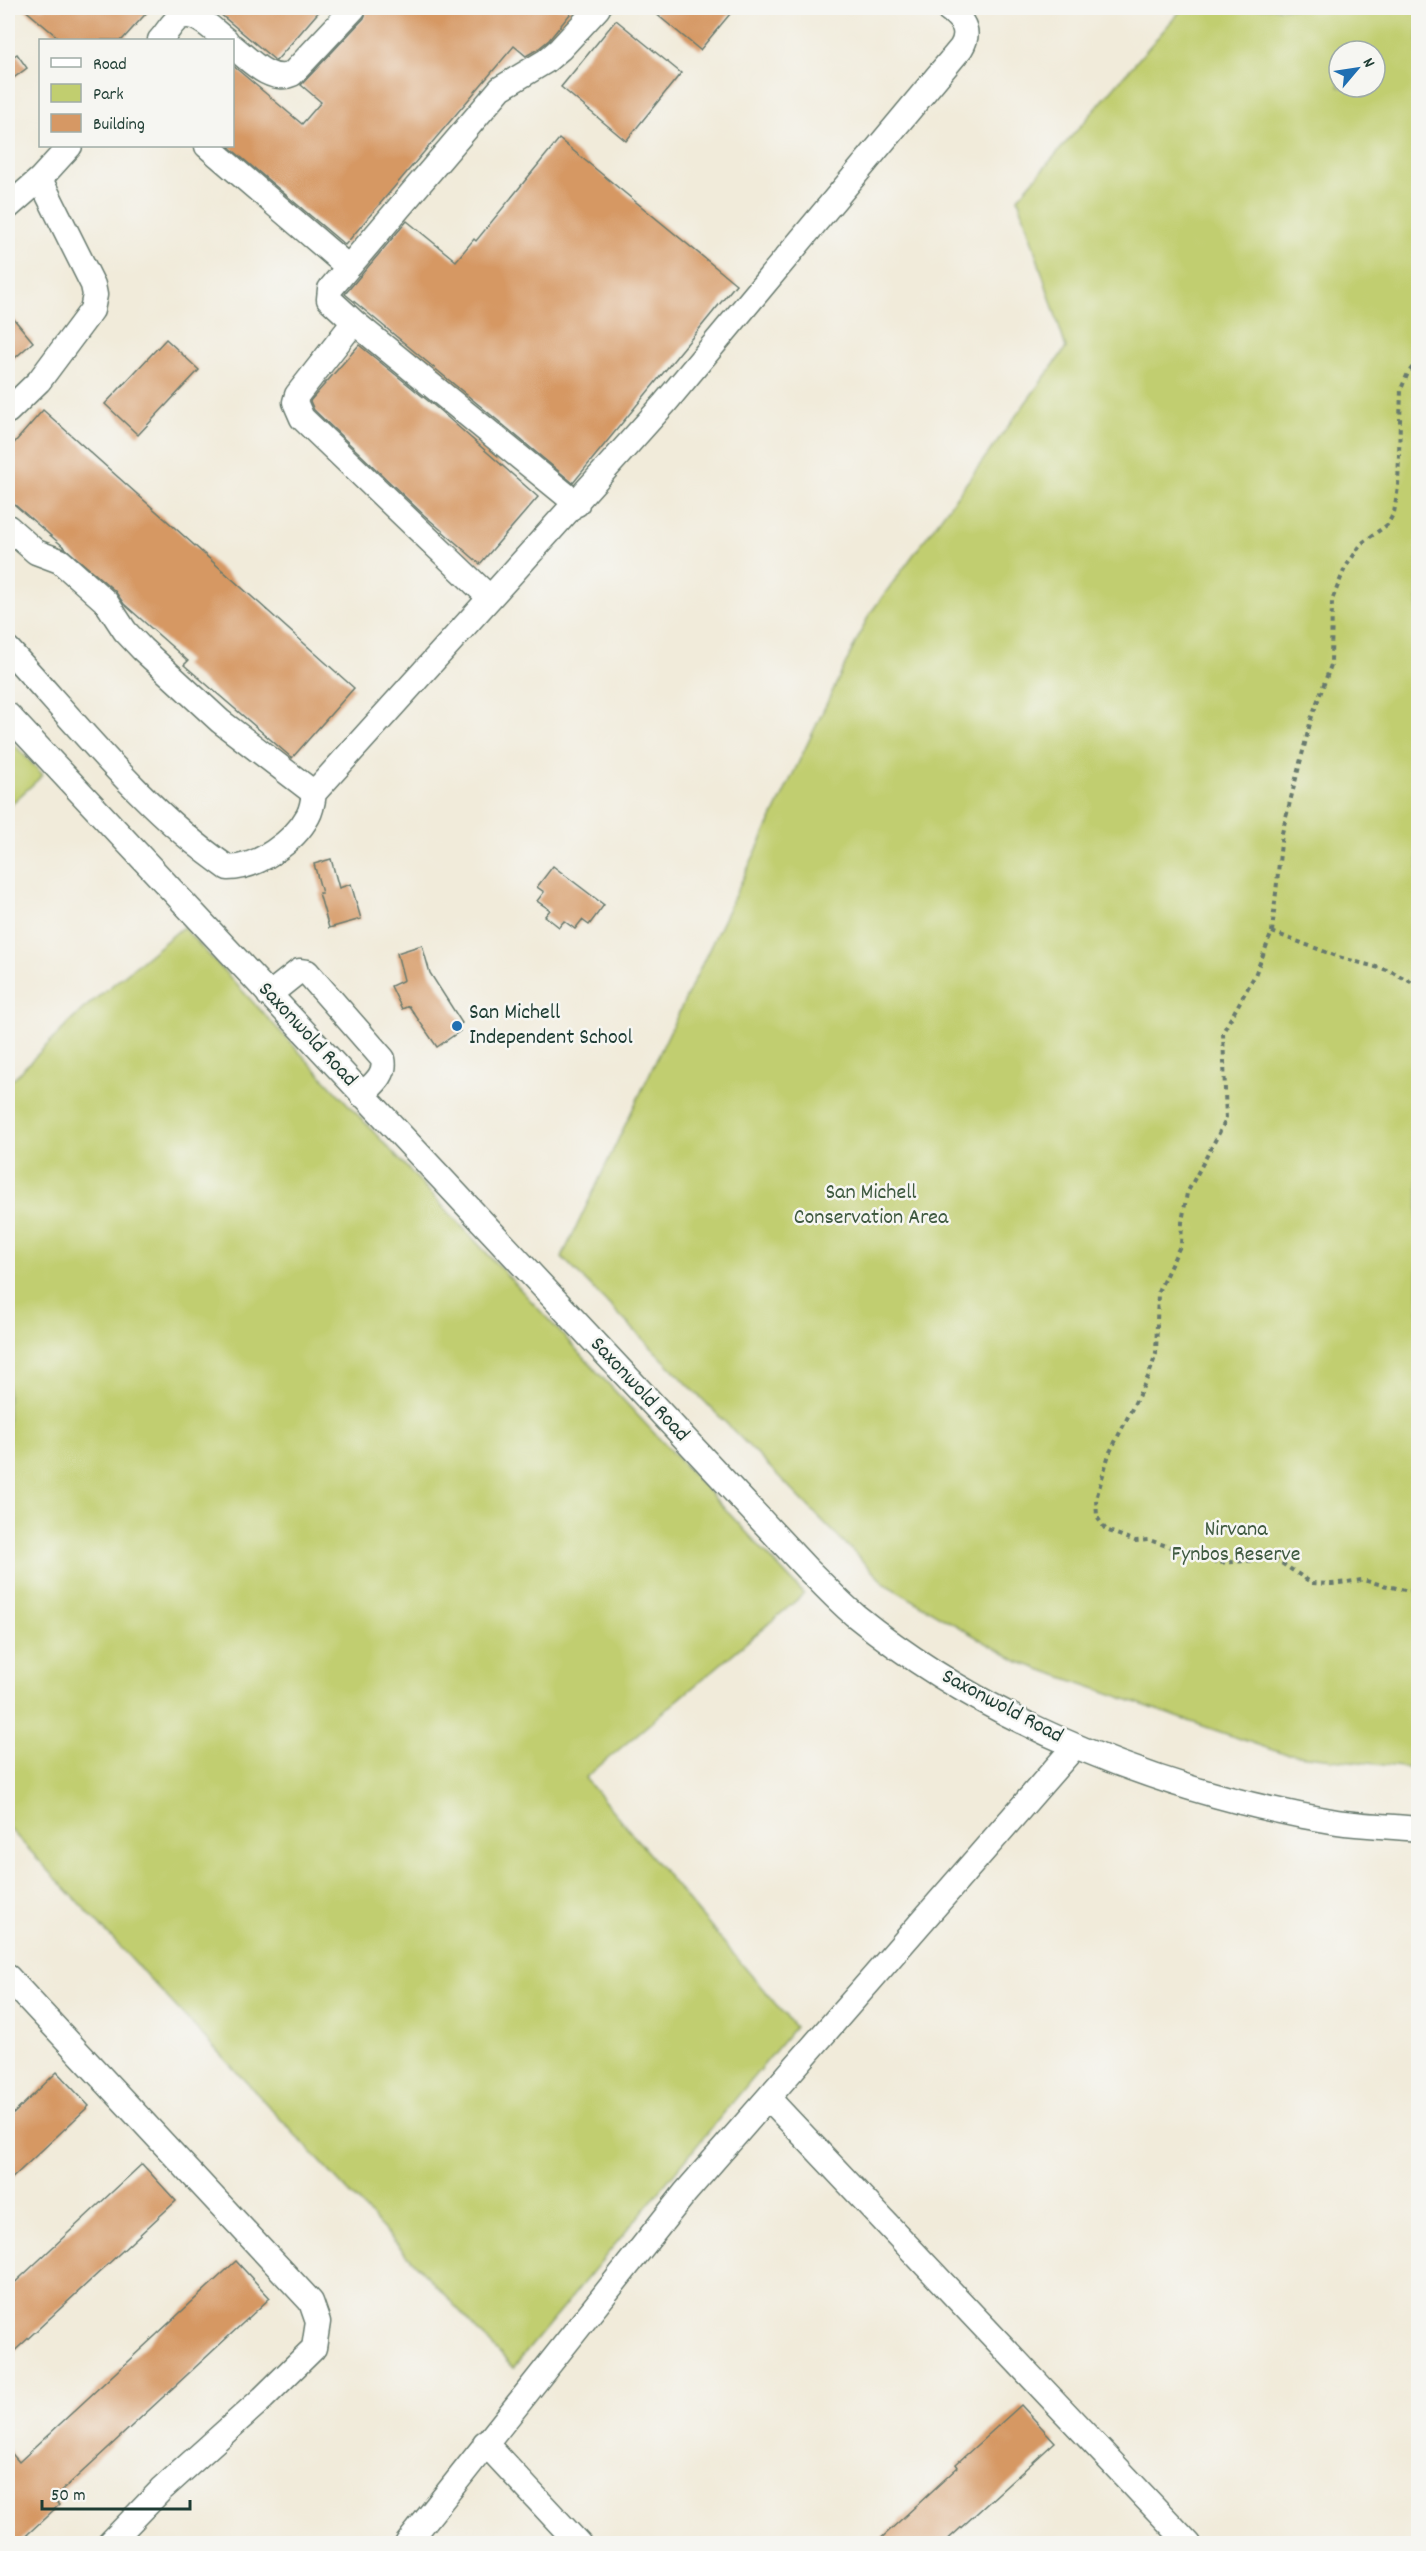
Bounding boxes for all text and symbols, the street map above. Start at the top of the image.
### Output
legend [39,39,234,147]
north arrow [1327,39,1387,99]
text: Road [93,53,127,78]
text: N [1356,54,1380,72]
text: Park [93,83,124,108]
text: Building [93,113,145,138]
street label: Saxonwold Road [250,975,364,1095]
place label: San Michell Independent School [469,998,633,1054]
marker: San Michell Independent School [450,1019,464,1033]
park label: San Michell Conservation Area [794,1178,949,1234]
street label: Saxonwold Road [582,1330,696,1450]
park label: Nirvana Fynbos Reserve [1172,1515,1300,1571]
street label: Saxonwold Road [936,1662,1068,1752]
scale bar [42,2473,190,2511]
text: 50 m [51,2484,86,2509]

